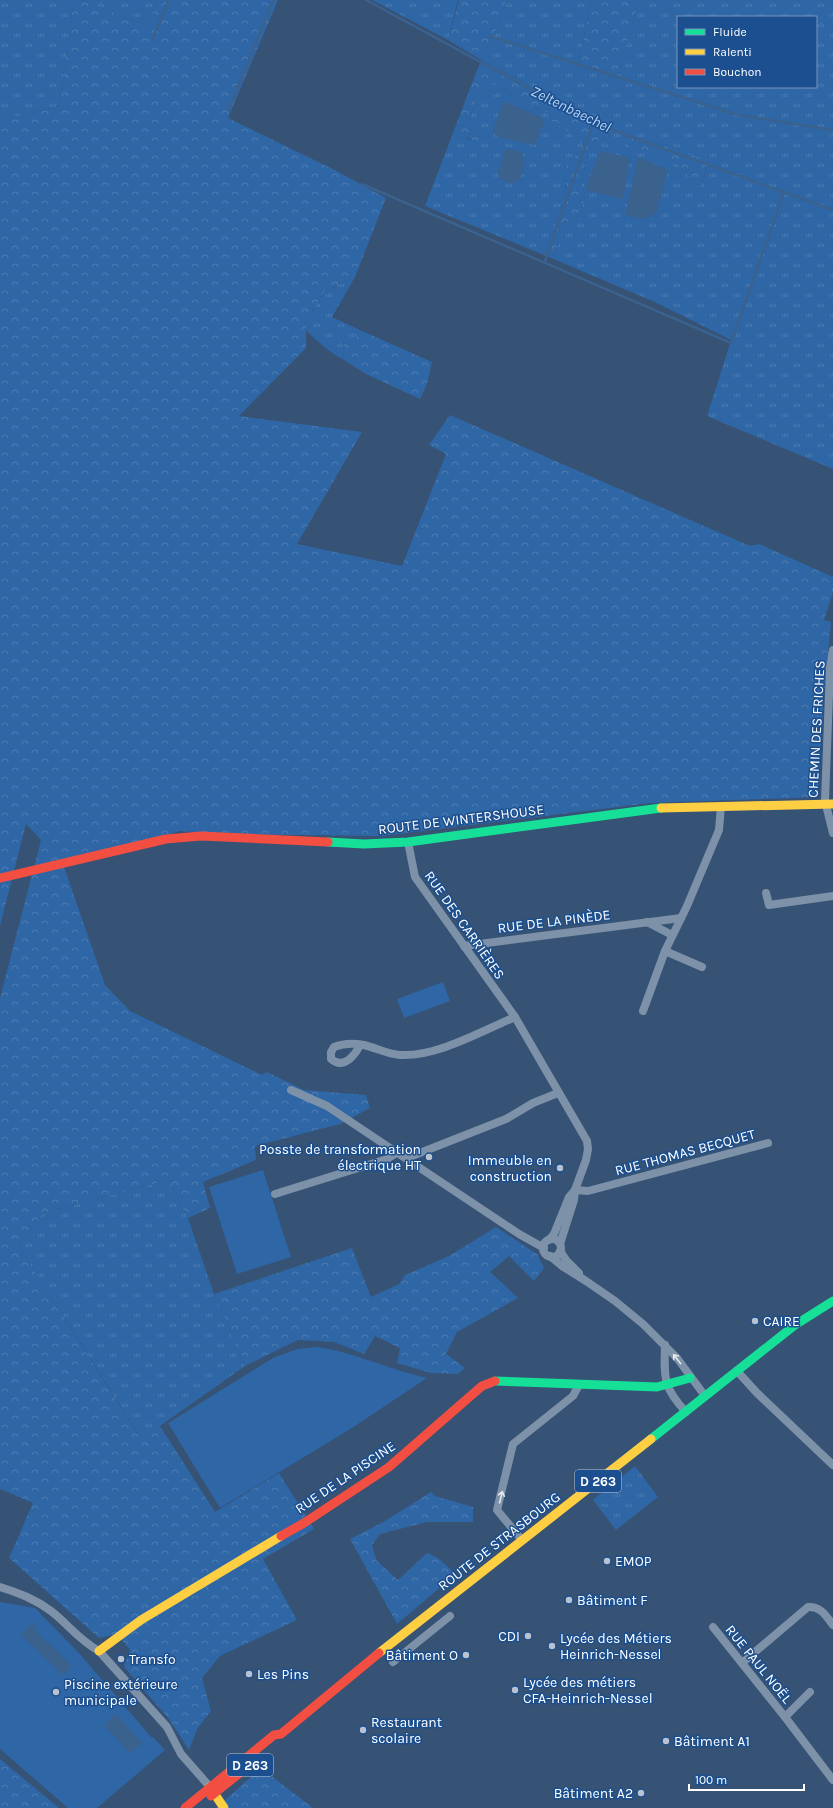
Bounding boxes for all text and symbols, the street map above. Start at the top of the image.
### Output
legend [677,16,817,88]
text: Fluide [713,25,747,39]
text: Ralenti [713,45,752,59]
text: Bouchon [713,65,762,79]
water label: Zeltenbaechel [528,82,614,136]
street label: CHEMIN DES FRICHES [804,660,829,798]
street label: ROUTE DE WINTERSHOUSE [377,801,545,838]
street label: RUE DES CARRIÈRES [421,867,509,983]
street label: RUE DE LA PINÈDE [497,905,611,937]
street label: RUE THOMAS BECQUET [613,1126,757,1179]
place label: Posste de transformation électrique HT [259,1141,421,1174]
marker: Posste de transformation électrique HT [424,1152,434,1162]
place label: Immeuble en construction [468,1152,552,1185]
marker: Immeuble en construction [555,1163,565,1173]
place label: CAIRE [763,1313,800,1330]
marker: CAIRE [750,1316,760,1326]
one-way arrow [672,1353,681,1364]
street label: RUE DE LA PISCINE [292,1438,399,1517]
road number: D 263 [575,1470,621,1492]
street label: ROUTE DE STRASBOURG [435,1488,564,1594]
one-way arrow [497,1491,505,1504]
place label: EMOP [615,1553,652,1570]
marker: EMOP [602,1556,612,1566]
place label: Bâtiment F [577,1592,648,1609]
marker: Bâtiment F [564,1595,574,1605]
street label: RUE PAUL NOËL [722,1622,796,1707]
place label: CDI [498,1628,520,1645]
place label: Lycée des Métiers Heinrich-Nessel [560,1630,672,1663]
marker: CDI [523,1631,533,1641]
marker: Lycée des Métiers Heinrich-Nessel [547,1641,557,1651]
place label: Bâtiment O [386,1647,458,1664]
marker: Bâtiment O [461,1650,471,1660]
place label: Transfo [129,1651,176,1668]
marker: Transfo [116,1654,126,1664]
place label: Les Pins [257,1666,309,1683]
marker: Les Pins [244,1669,254,1679]
place label: Lycée des métiers CFA-Heinrich-Nessel [523,1674,653,1707]
place label: Piscine extérieure municipale [64,1676,178,1709]
marker: Lycée des métiers CFA-Heinrich-Nessel [510,1685,520,1695]
marker: Piscine extérieure municipale [51,1687,61,1697]
place label: Restaurant scolaire [371,1714,442,1747]
marker: Restaurant scolaire [358,1725,368,1735]
place label: Bâtiment A1 [674,1733,750,1750]
marker: Bâtiment A1 [661,1736,671,1746]
road number: D 263 [227,1754,273,1776]
scale bar [689,1766,804,1792]
text: 100 m [695,1773,727,1787]
place label: Bâtiment A2 [554,1785,633,1802]
marker: Bâtiment A2 [636,1788,646,1798]

